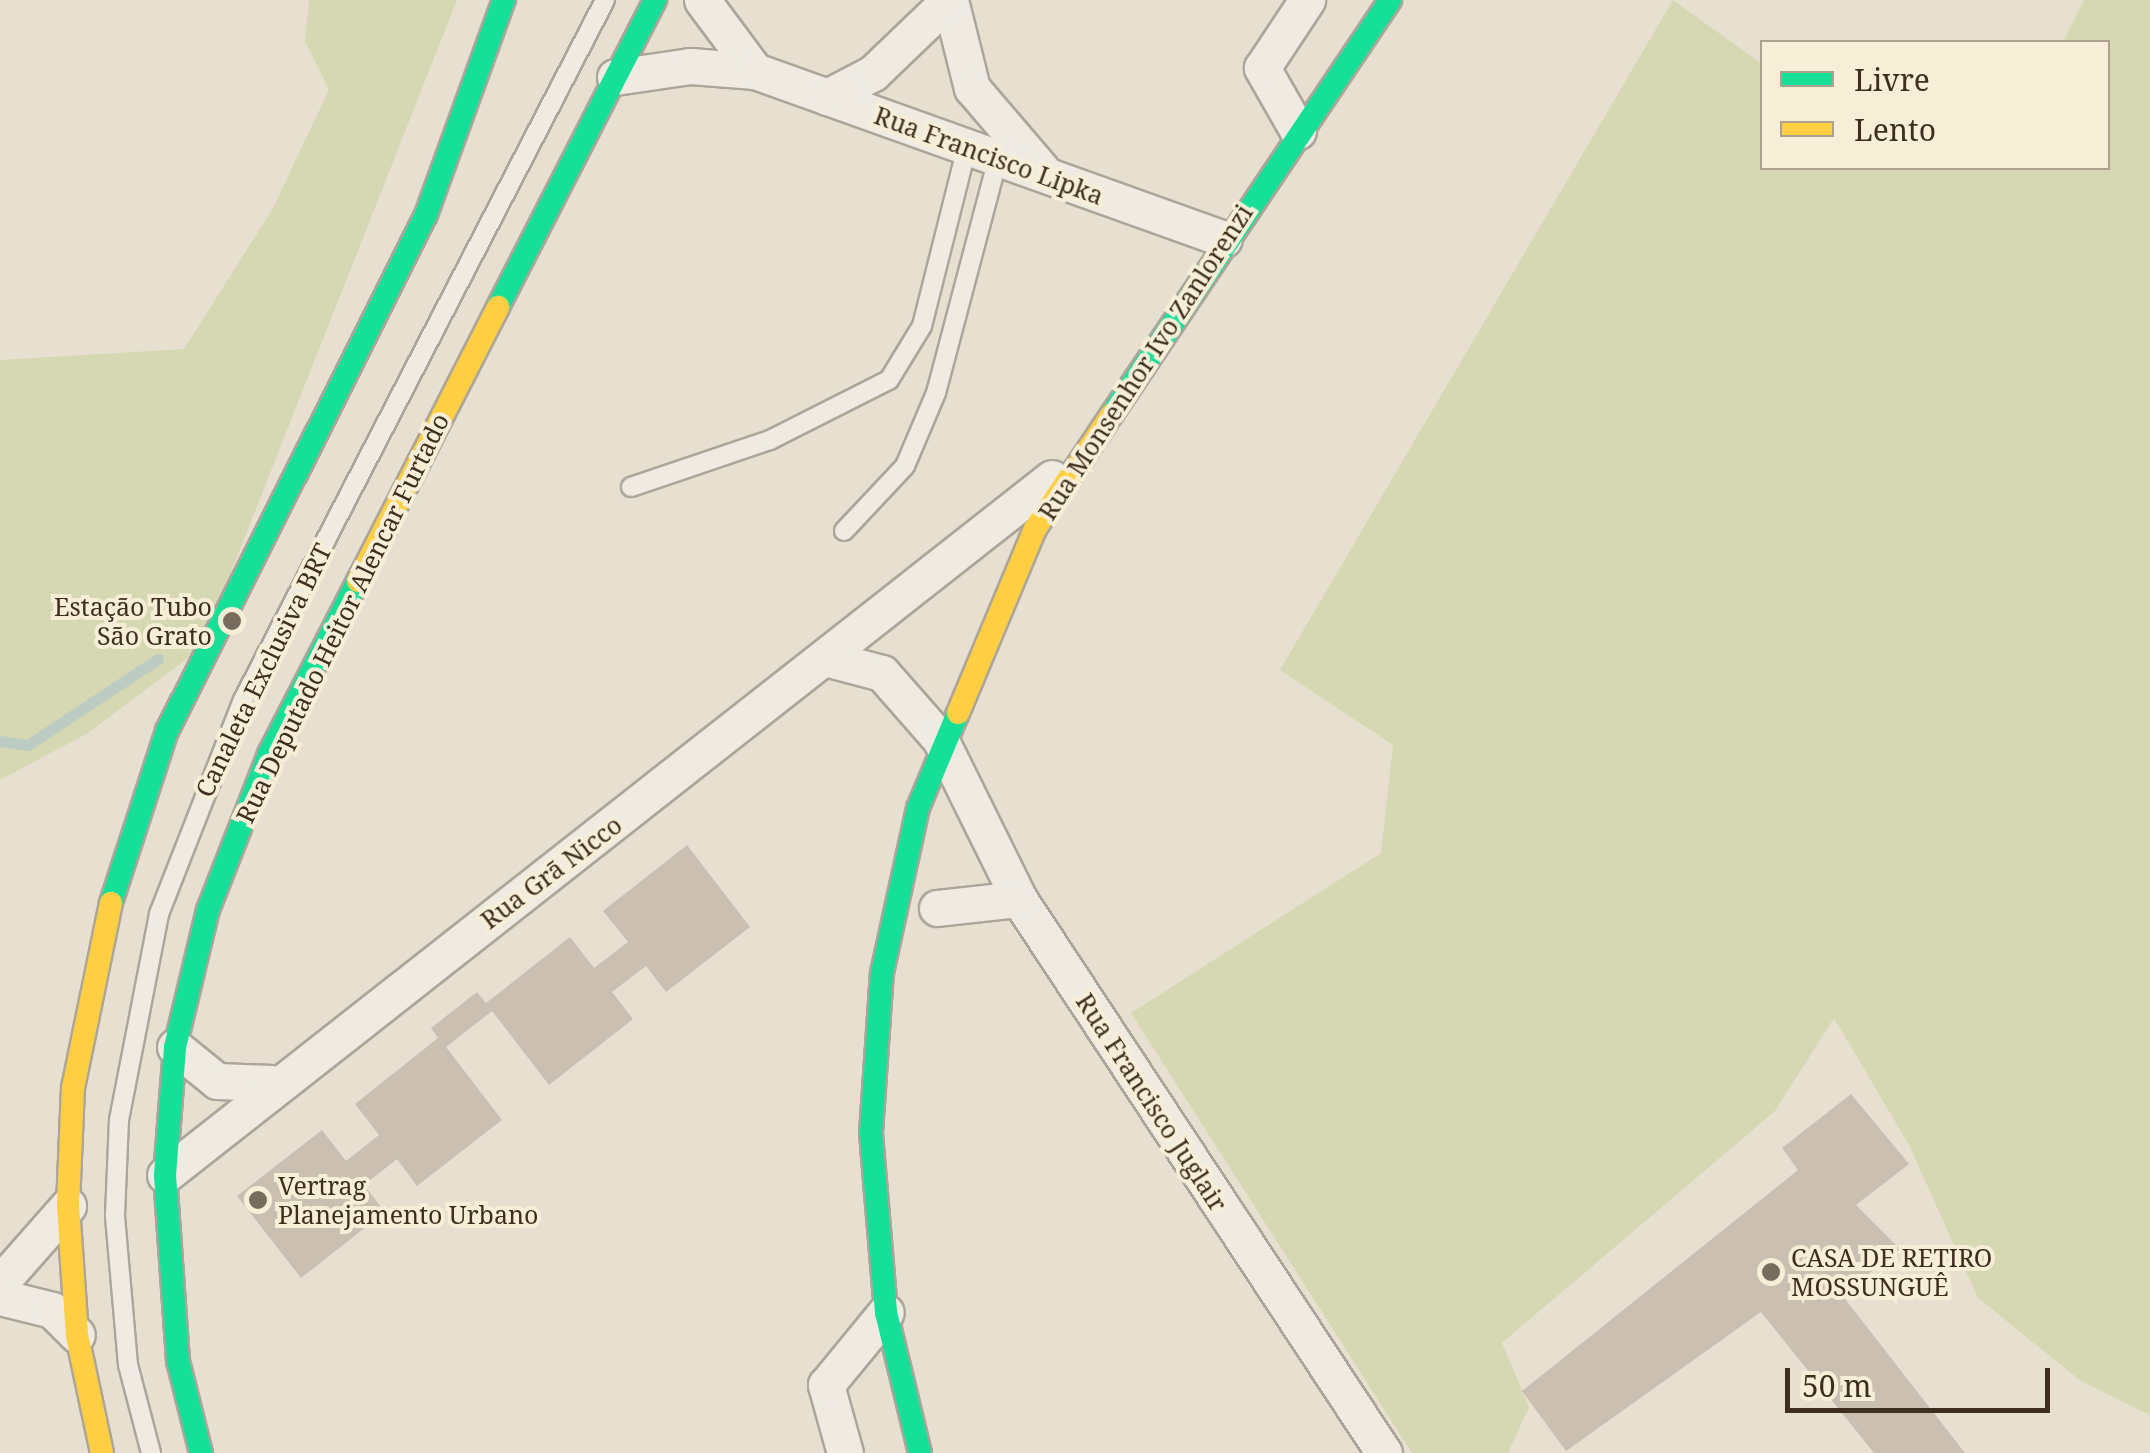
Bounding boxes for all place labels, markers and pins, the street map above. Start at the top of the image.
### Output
place label: Estação Tubo São Grato [54,592,212,651]
marker: Estação Tubo São Grato [221,610,243,632]
place label: Vertrag Planejamento Urbano [278,1171,539,1230]
marker: Vertrag Planejamento Urbano [247,1189,269,1211]
place label: CASA DE RETIRO MOSSUNGUÊ [1791,1243,1992,1302]
marker: CASA DE RETIRO MOSSUNGUÊ [1760,1261,1782,1283]

